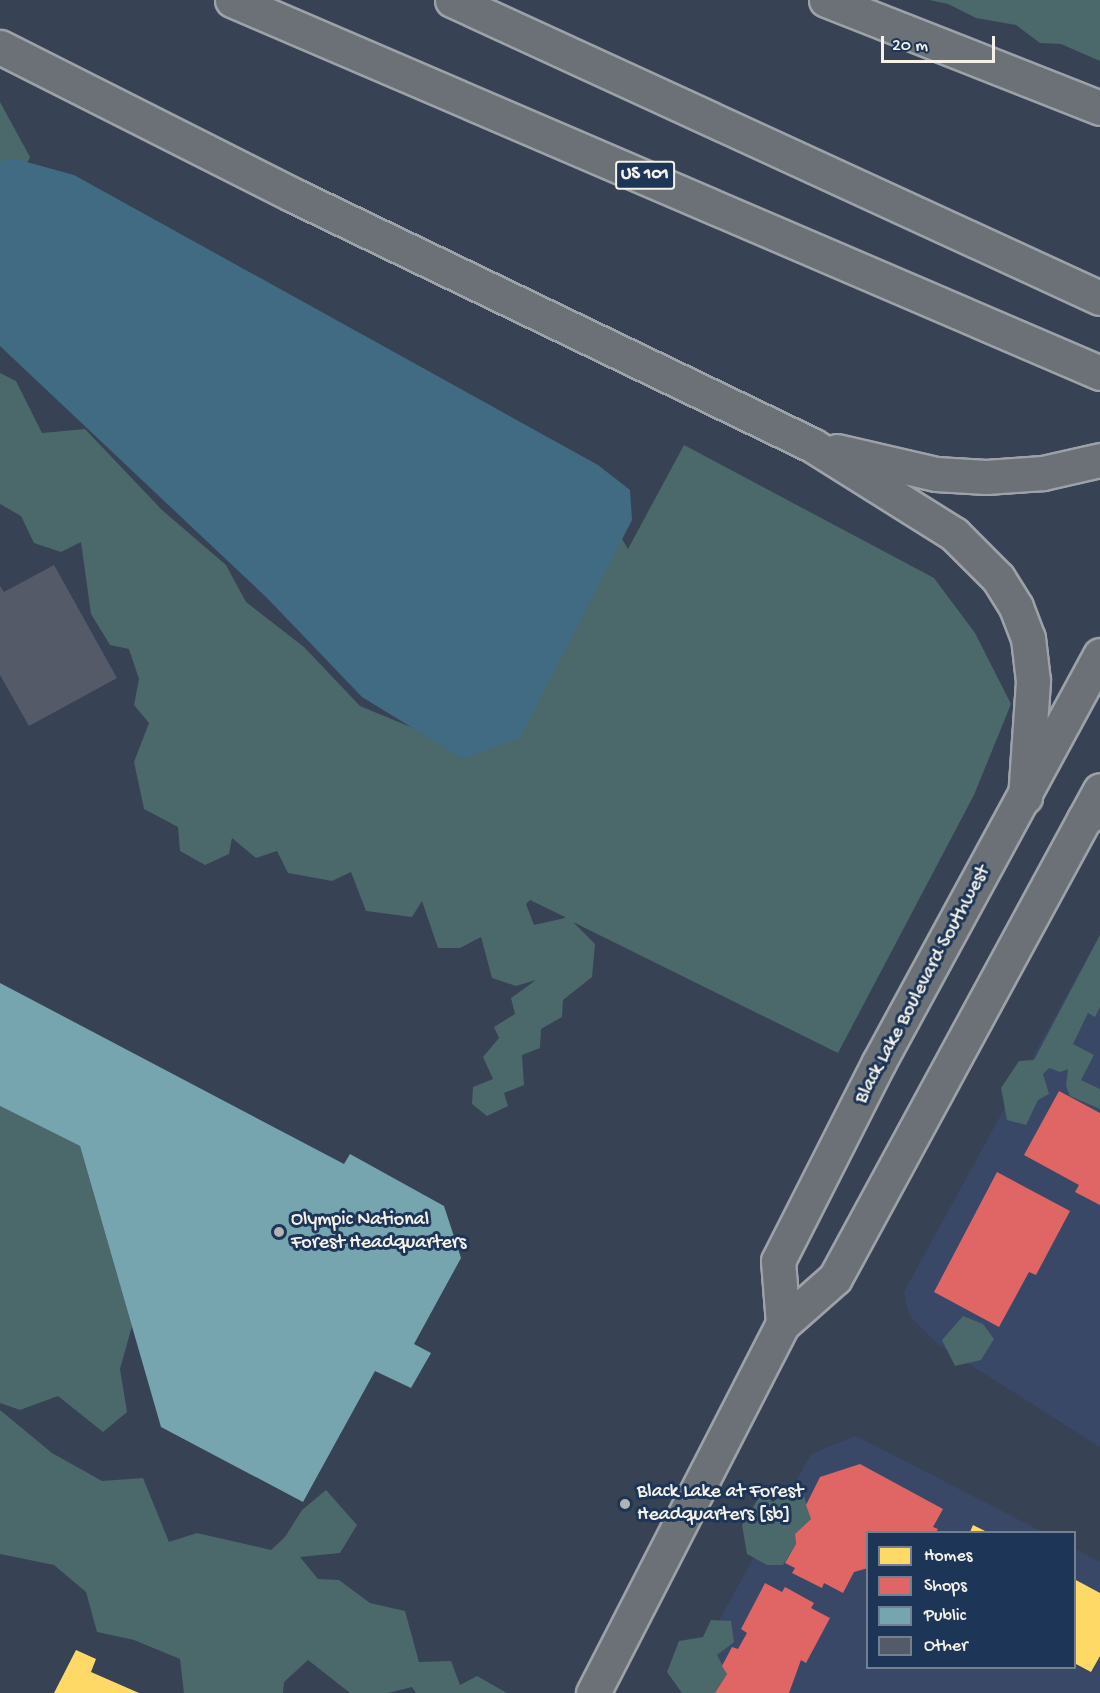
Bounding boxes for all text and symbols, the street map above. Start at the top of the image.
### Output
scale bar [884,24,998,62]
text: 20 m [892,36,928,57]
road number: US 101 [615,160,675,190]
street label: Black Lake Boulevard Southwest [850,862,996,1108]
place label: Olympic National Forest Headquarters [291,1208,466,1255]
marker: Olympic National Forest Headquarters [272,1225,286,1239]
place label: Black Lake at Forest Headquarters [sb] [637,1480,803,1527]
marker: Black Lake at Forest Headquarters [sb] [618,1497,632,1511]
legend [866,1531,1076,1669]
text: Homes [924,1546,972,1567]
text: Shops [924,1576,967,1597]
text: Public [924,1606,966,1627]
text: Other [924,1636,968,1657]

